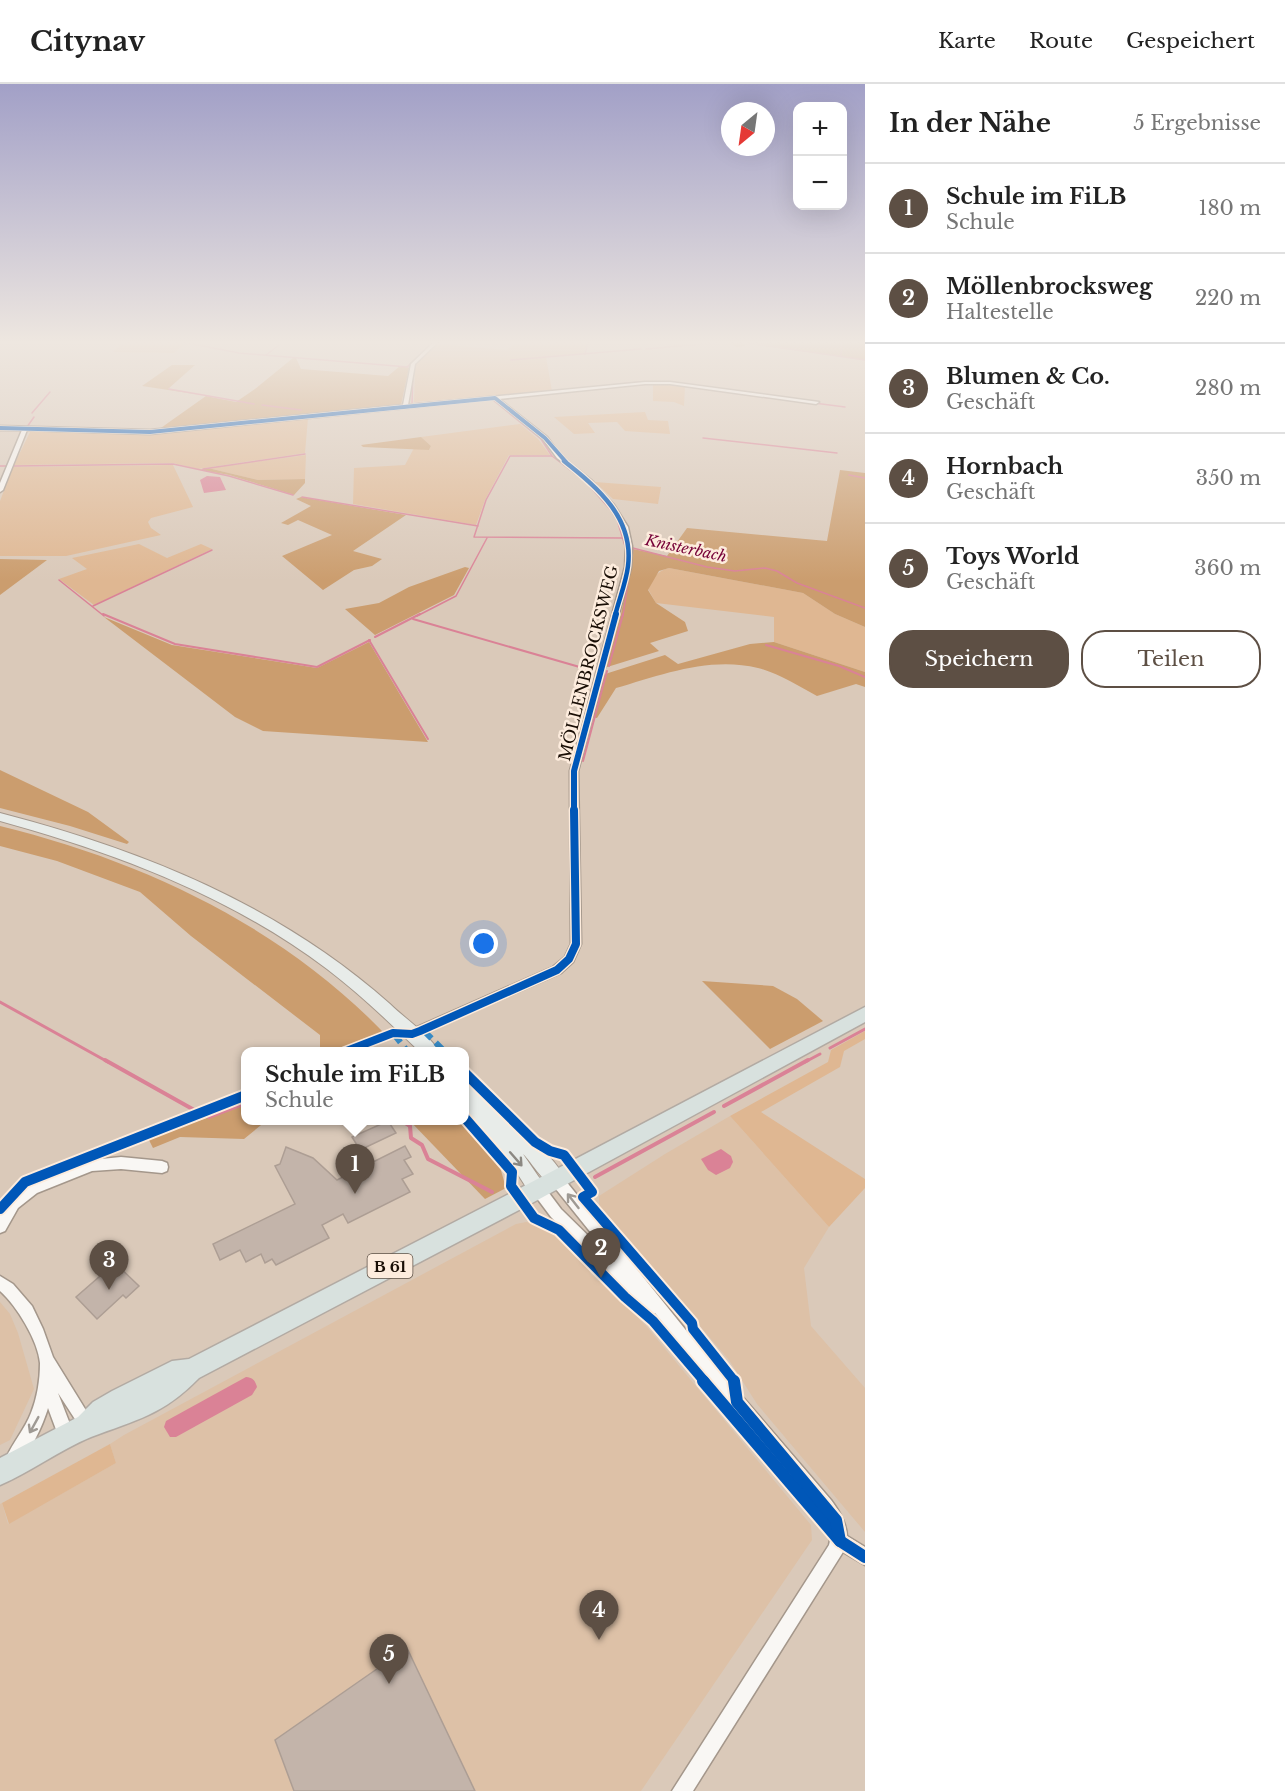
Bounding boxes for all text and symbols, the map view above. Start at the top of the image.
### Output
text: Citynav [30,24,145,59]
text: Karte [938,28,996,54]
text: Route [1029,28,1093,54]
text: Gespeichert [1126,28,1255,54]
north arrow [721,102,775,156]
map controls [793,102,847,210]
button: + [793,102,847,156]
text: In der Nähe [889,107,1051,139]
text: 5 Ergebnisse [1133,111,1261,135]
button: − [793,156,847,210]
text: Schule im FiLB [946,183,1126,210]
text: 1 [904,196,913,220]
text: 180 m [1198,196,1261,220]
text: Schule [946,210,1015,234]
text: Möllenbrocksweg [946,273,1152,300]
text: 2 [902,286,915,310]
text: 220 m [1195,286,1261,310]
text: Haltestelle [946,300,1054,324]
text: Blumen & Co. [946,363,1110,390]
text: 3 [902,376,915,400]
text: 280 m [1195,376,1261,400]
text: Geschäft [946,390,1035,414]
text: Hornbach [946,453,1063,480]
text: 4 [902,466,915,490]
text: 350 m [1196,466,1261,490]
text: Geschäft [946,480,1035,504]
water label: Knisterbach [643,530,729,566]
text: Toys World [946,543,1079,570]
text: 5 [903,556,914,580]
text: 360 m [1194,556,1261,580]
street label: MÖLLENBROCKSWEG [554,563,622,763]
text: Geschäft [946,570,1035,594]
button: Speichern [889,630,1069,688]
button: Teilen [1081,630,1261,688]
your location [469,929,498,958]
popup [241,1047,469,1125]
text: Schule im FiLB [265,1061,445,1088]
text: Schule [265,1088,334,1112]
pin: 1 [336,1144,374,1194]
one-way arrow [509,1151,523,1166]
one-way arrow [566,1193,579,1209]
pin: 2 [582,1228,620,1278]
pin: 3 [90,1240,128,1290]
road number: B 61 [368,1254,412,1278]
one-way arrow [28,1416,39,1434]
pin: 4 [580,1590,618,1640]
pin: 5 [370,1634,408,1684]

